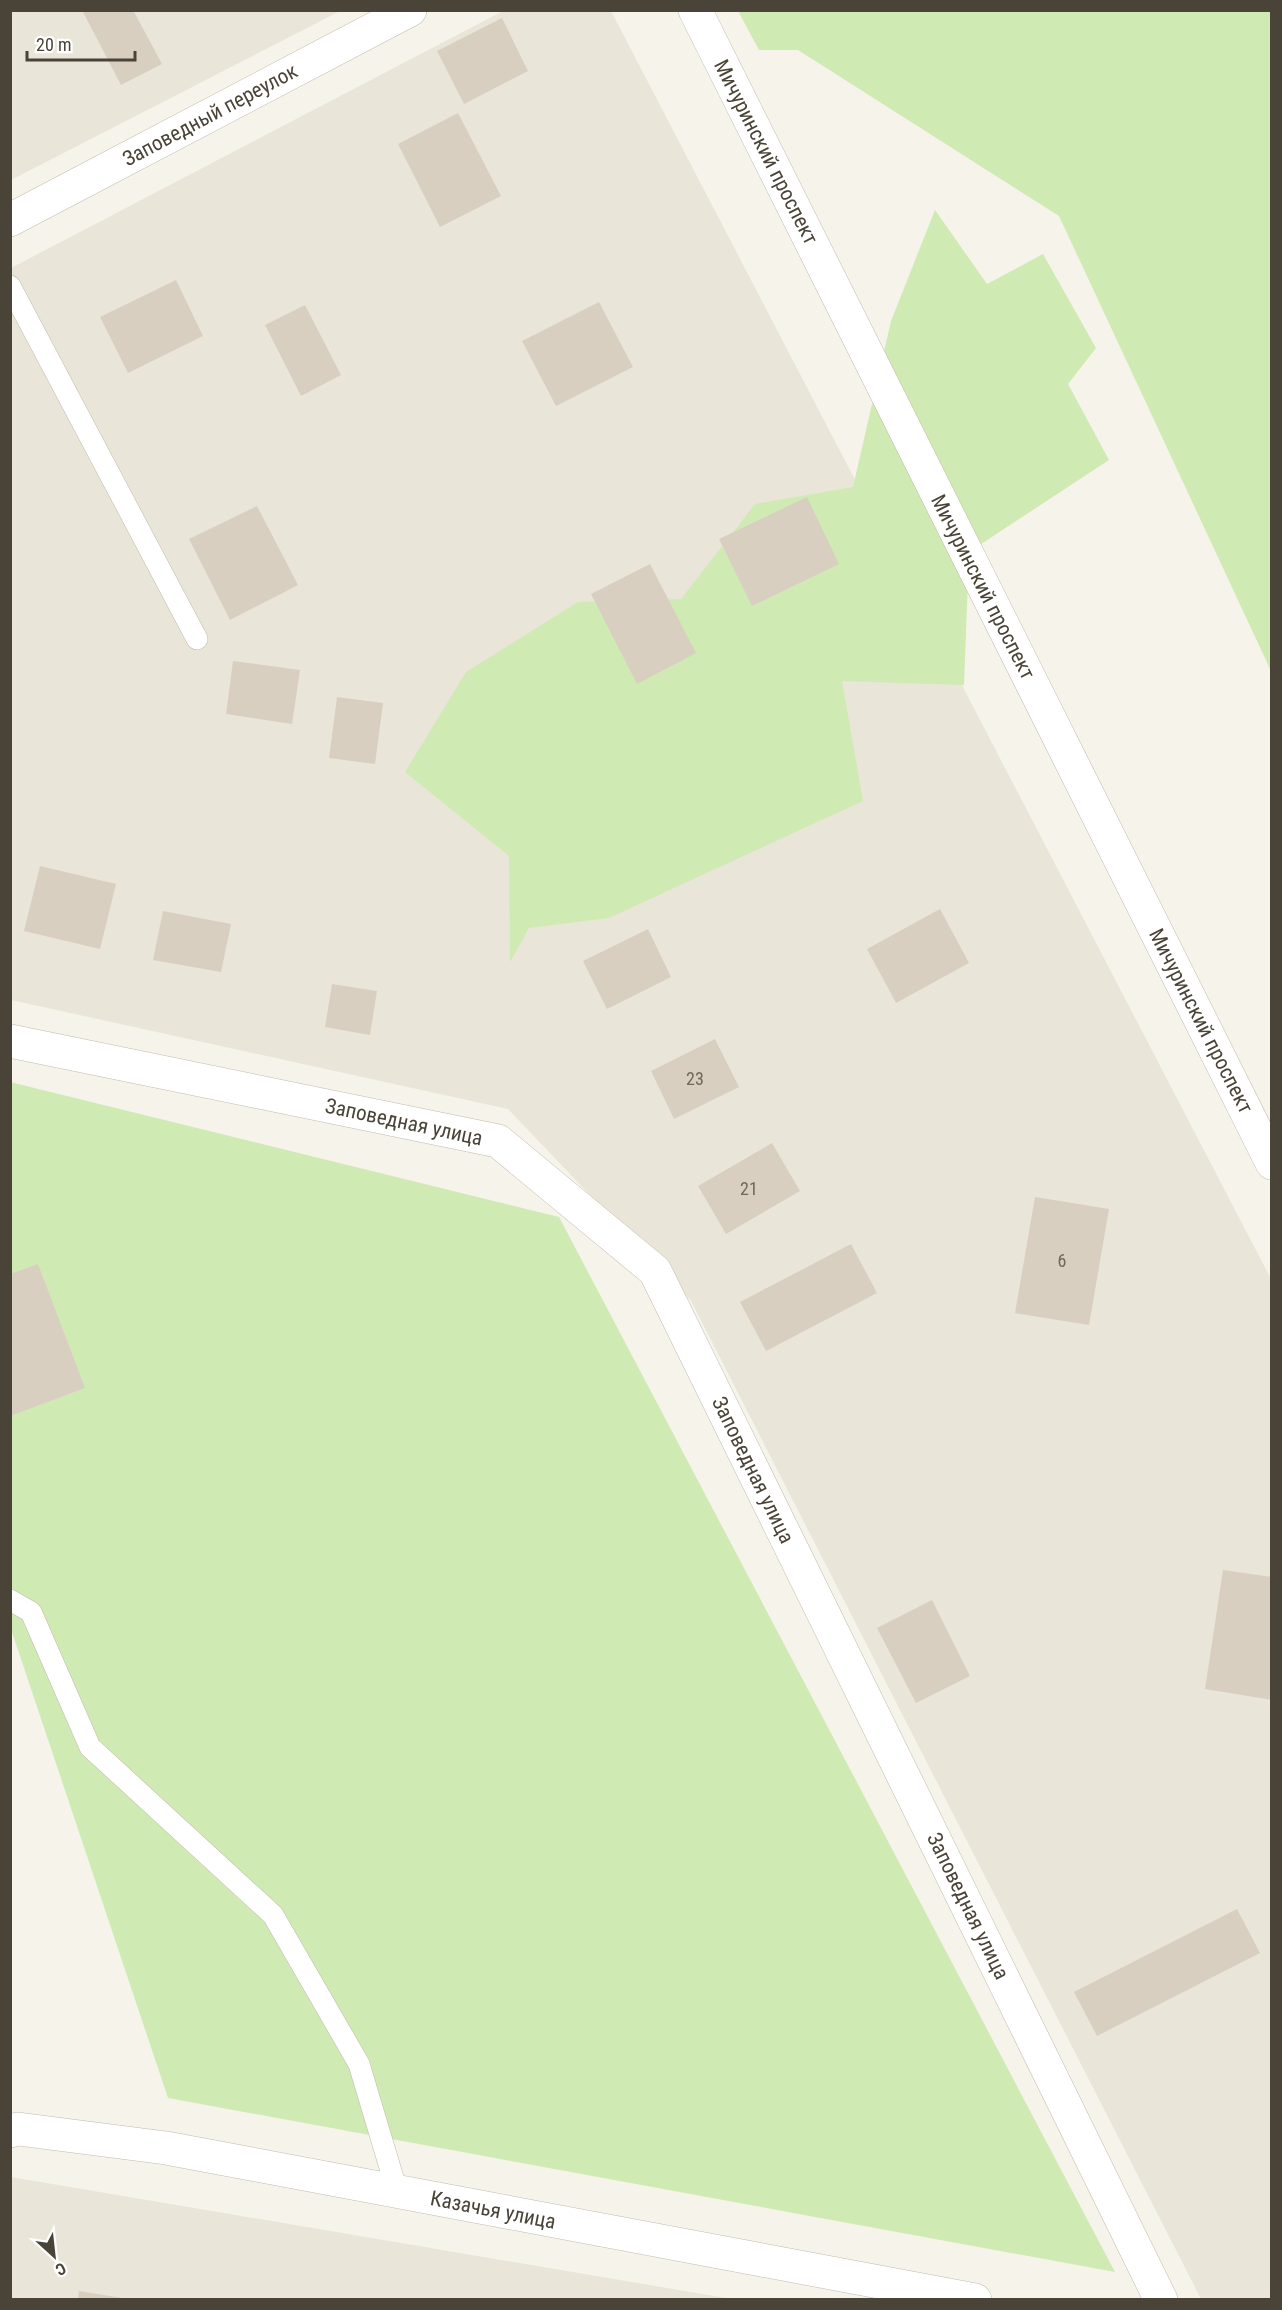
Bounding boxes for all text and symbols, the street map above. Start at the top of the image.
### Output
scale bar [27,24,135,62]
text: 20 m [36,34,71,55]
street label: Мичуринский проспект [709,56,823,248]
street label: Заповедный переулок [118,59,302,171]
street label: Мичуринский проспект [926,491,1040,683]
street label: Мичуринский проспект [1144,925,1258,1117]
house number: 23 [686,1068,704,1089]
street label: Заповедная улица [323,1094,485,1150]
house number: 21 [740,1178,758,1199]
house number: 6 [1058,1250,1066,1271]
street label: Заповедная улица [707,1393,799,1547]
street label: Заповедная улица [922,1829,1014,1983]
street label: Казачья улица [428,2186,558,2234]
north arrow [24,2226,84,2286]
text: С [52,2258,69,2279]

